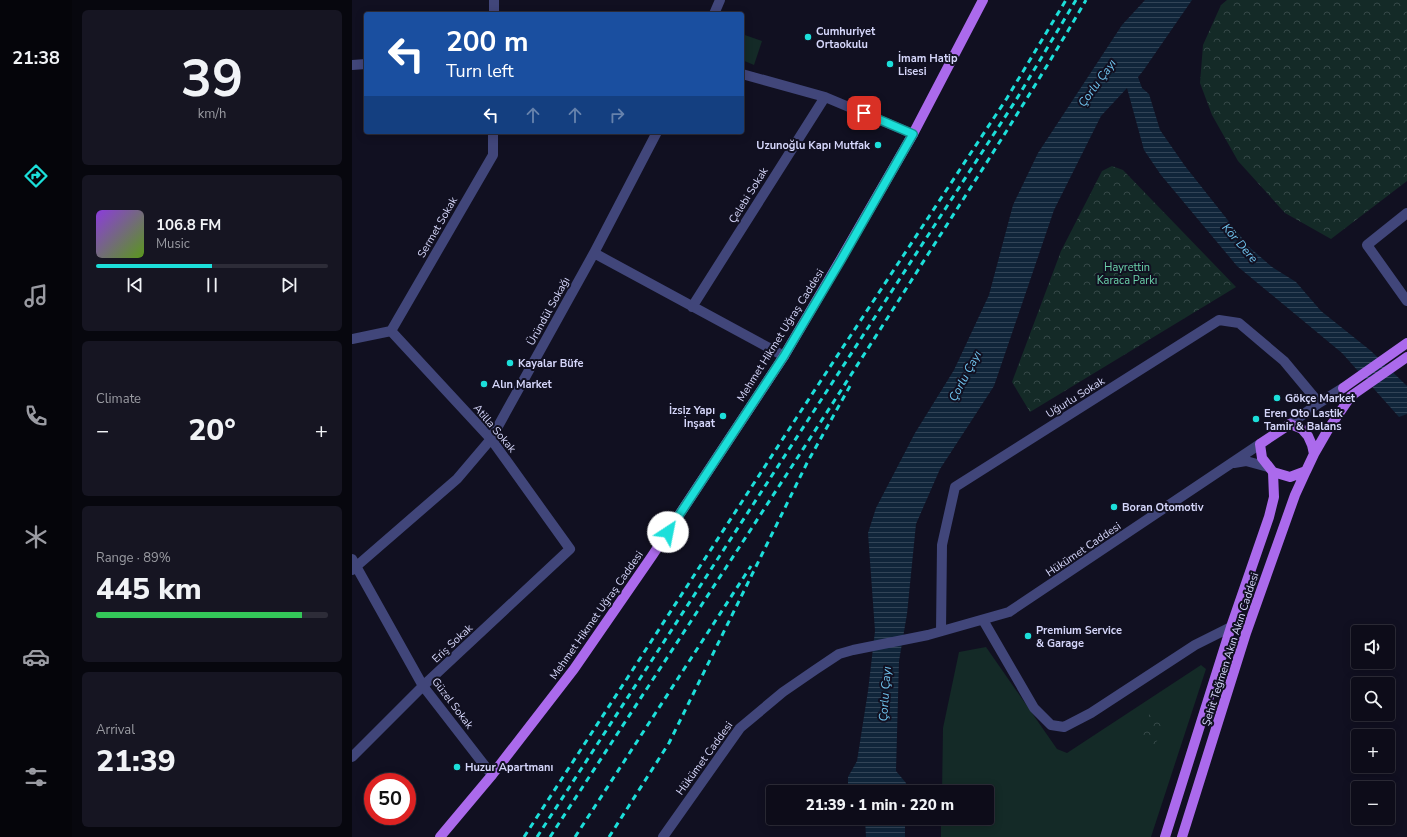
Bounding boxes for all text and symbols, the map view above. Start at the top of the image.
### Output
text: 200 m [446,23,529,61]
place label: Cumhuriyet Ortaokulu [816,24,876,52]
icon: left [380,28,432,80]
marker: Cumhuriyet Ortaokulu [803,32,813,42]
text: 39 [181,43,243,114]
text: 21:38 [12,46,60,70]
place label: İmam Hatip Lisesi [898,50,958,79]
water label: Çorlu Çayı [1074,56,1120,110]
text: Turn left [446,59,514,83]
marker: İmam Hatip Lisesi [885,59,895,69]
pin [847,96,881,130]
icon: arrive [853,102,875,124]
icon: left [480,104,502,126]
icon: ahead [522,104,544,126]
icon: ahead [564,104,586,126]
icon: right [606,104,628,126]
text: km/h [198,105,226,123]
place label: Uzunoğlu Kapı Mutfak [756,138,871,153]
marker: Uzunoğlu Kapı Mutfak [873,140,883,150]
icon: directions [22,162,50,190]
street label: Çelebi Sokak [725,164,772,226]
street label: Sermet Sokak [414,194,461,261]
text: 106.8 FM [156,215,221,235]
water label: Kör Dere [1218,220,1262,267]
text: Music [156,235,190,253]
park label: Hayrettin Karaca Parkı [1097,260,1157,288]
street label: Mehmet Hikmet Uğraş Caddesi [733,266,828,404]
icon: previous [124,274,146,296]
icon: pause [201,274,223,296]
icon: next [278,274,300,296]
street label: Üründül Sokağı [523,274,573,348]
icon: music [22,282,50,310]
water label: Çorlu Çayı [945,348,985,404]
place label: Kayalar Büfe [518,356,584,371]
marker: Kayalar Büfe [505,358,515,368]
street label: Uğurlu Sokak [1043,373,1108,421]
place label: Alın Market [492,377,553,392]
marker: Alın Market [479,379,489,389]
text: Climate [96,390,141,408]
place label: Gökçe Market [1285,391,1356,406]
marker: Gökçe Market [1272,393,1282,403]
street label: Atilla Sokak [470,401,520,456]
icon: phone [22,402,50,430]
place label: İzsiz Yapı İnşaat [669,402,716,431]
place label: Eren Oto Lastik Tamir & Balans [1264,406,1344,434]
text: 20° [188,410,236,451]
marker: İzsiz Yapı İnşaat [718,411,728,421]
marker: Eren Oto Lastik Tamir & Balans [1251,414,1261,424]
text: − [96,416,109,446]
text: + [315,416,328,446]
place label: Boran Otomotiv [1122,500,1204,515]
marker: Boran Otomotiv [1109,502,1119,512]
position arrow [647,511,689,553]
street label: Hükümet Caddesi [1043,519,1124,580]
icon: climate [22,523,50,551]
street label: Mehmet Hikmet Uğraş Caddesi [546,548,647,683]
text: Range · 89% [96,549,171,567]
text: 445 km [96,569,202,610]
street label: Şehit Teğmen Akın Akın Caddesi [1199,571,1262,728]
street label: Eriş Sokak [429,620,476,666]
place label: Premium Service & Garage [1036,623,1122,651]
map controls [1351,625,1395,825]
button: sound [1351,625,1395,669]
marker: Premium Service & Garage [1023,631,1033,641]
icon: car [22,643,50,671]
water label: Çorlu Çayı [875,666,895,722]
street label: Güzel Sokak [428,675,477,732]
button: search [1351,677,1395,721]
street label: Hükümet Caddesi [673,718,736,798]
text: Arrival [96,721,135,739]
button: + [1351,729,1395,773]
text: 21:39 [96,741,176,782]
place label: Huzur Apartmanı [465,760,553,775]
marker: Huzur Apartmanı [452,762,462,772]
icon: filters [22,763,50,791]
speed limit sign: 50 [364,773,416,825]
button: − [1351,781,1395,825]
text: 21:39 · 1 min · 220 m [806,795,954,815]

